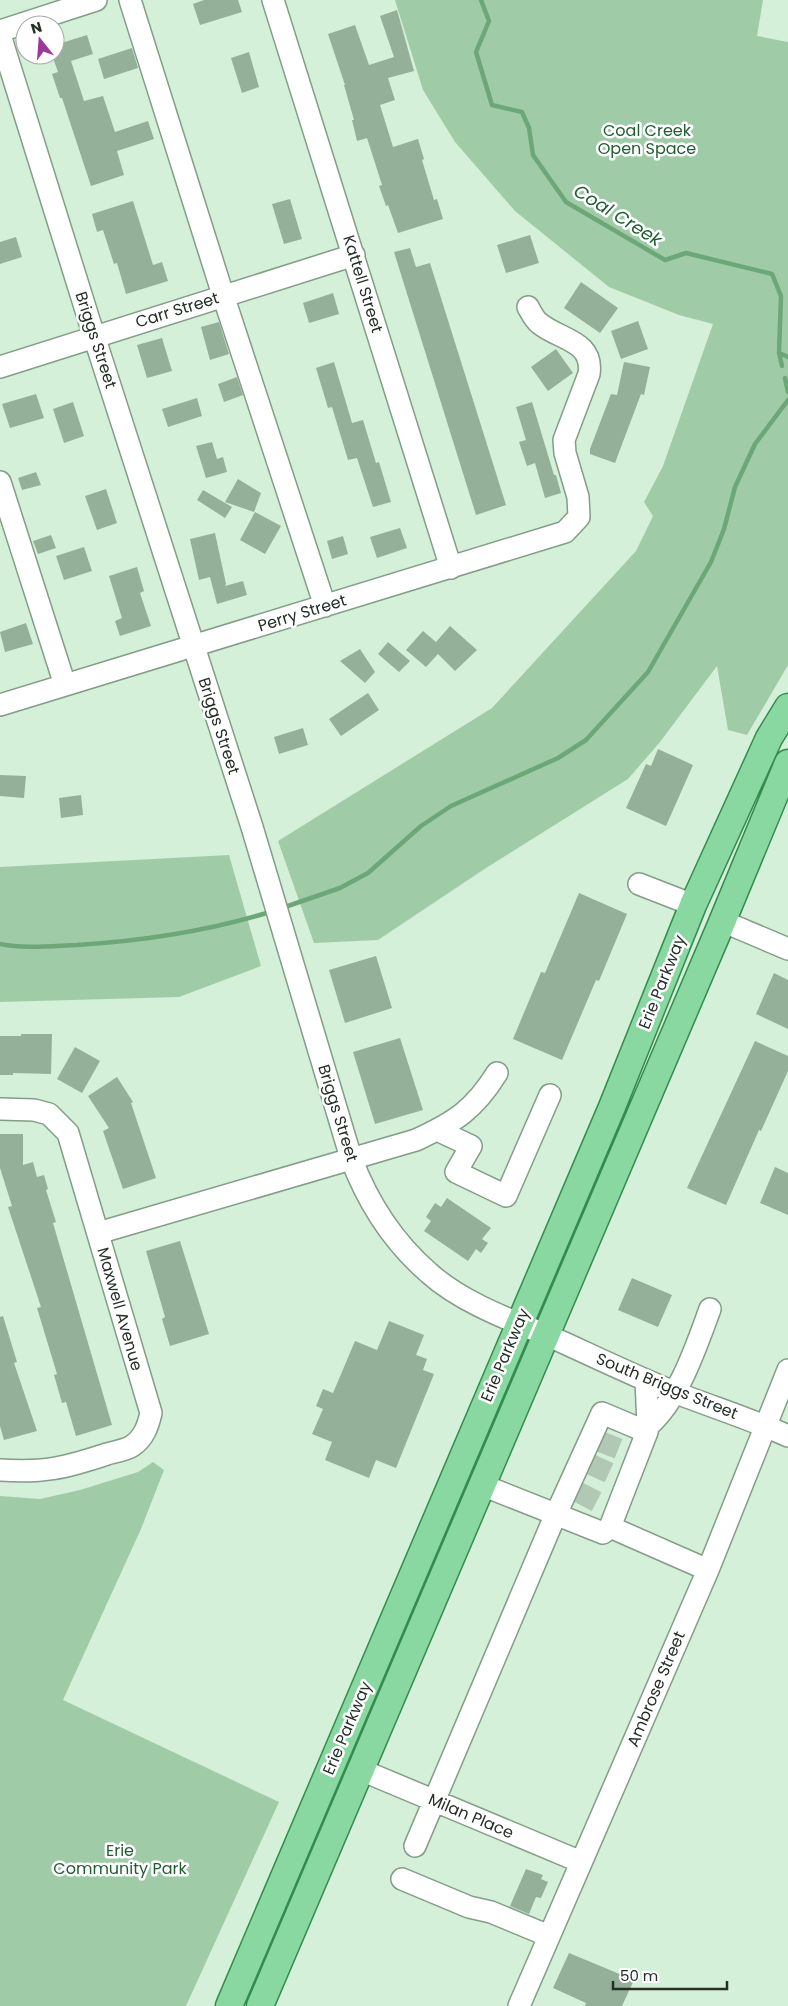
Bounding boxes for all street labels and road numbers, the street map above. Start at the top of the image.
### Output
street label: Kattell Street [337,232,389,336]
street label: Carr Street [132,286,222,334]
street label: Briggs Street [69,288,123,392]
street label: Perry Street [255,589,349,637]
street label: Briggs Street [192,674,246,778]
street label: Erie Parkway [633,932,691,1032]
street label: Briggs Street [312,1061,364,1165]
street label: Maxwell Avenue [91,1245,149,1374]
street label: Erie Parkway [475,1305,535,1405]
street label: South Briggs Street [593,1347,741,1425]
street label: Ambrose Street [621,1627,691,1750]
street label: Erie Parkway [317,1678,377,1778]
street label: Milan Place [425,1788,517,1844]

